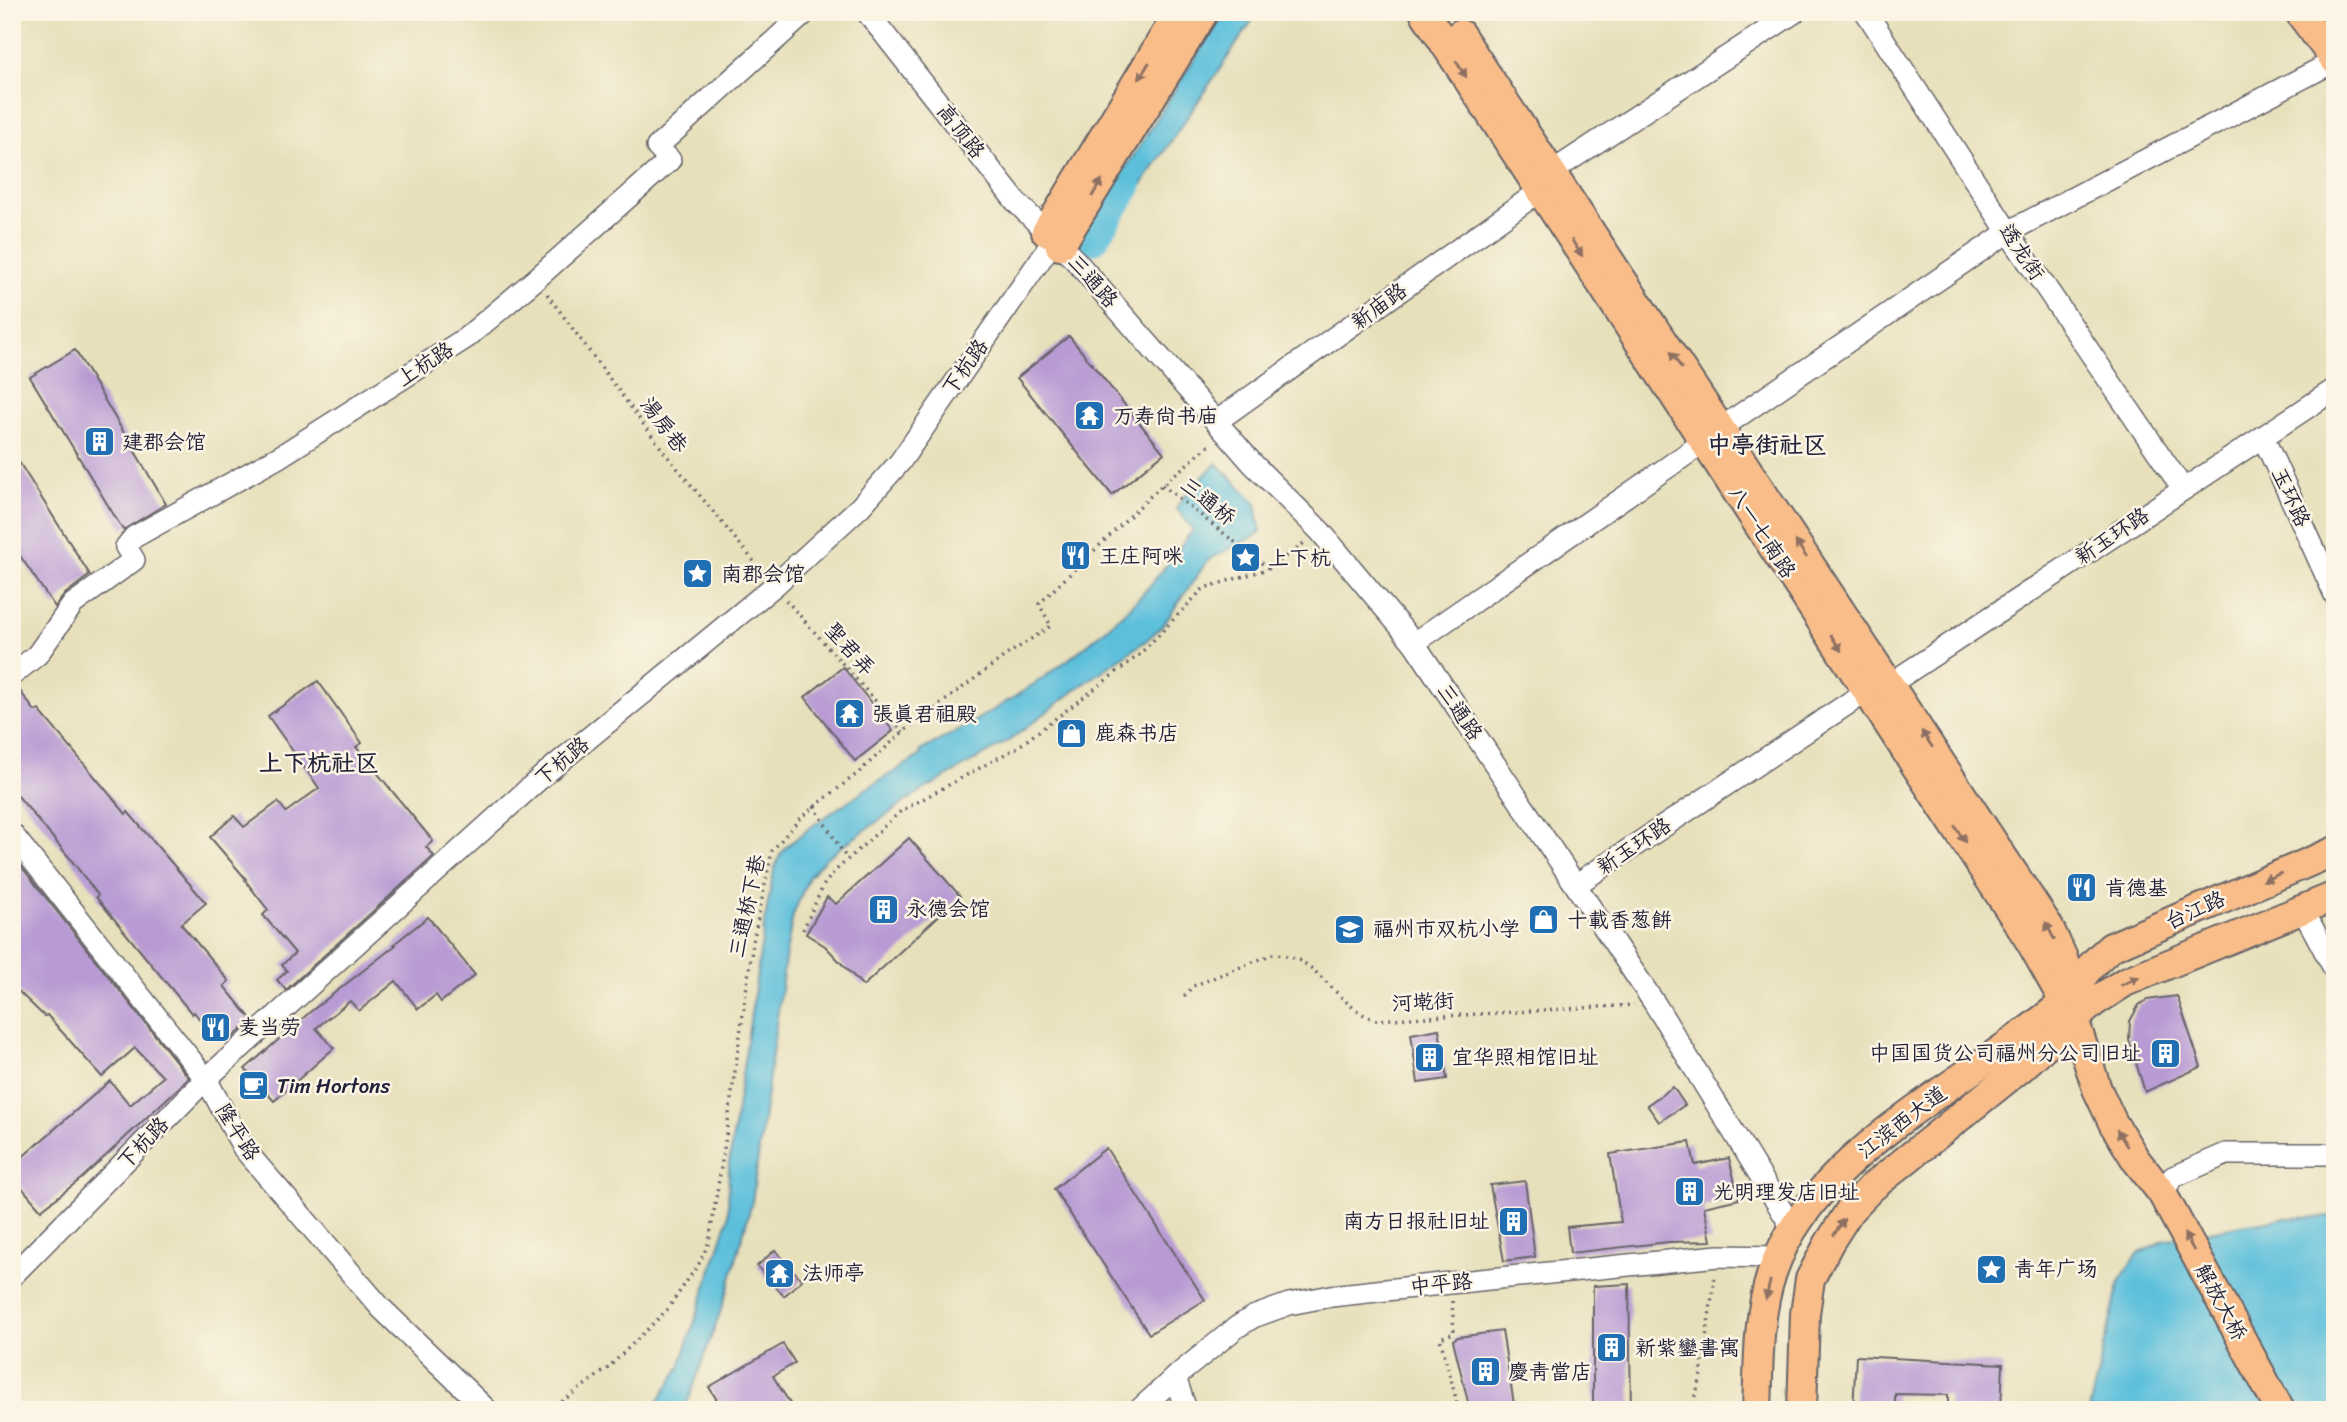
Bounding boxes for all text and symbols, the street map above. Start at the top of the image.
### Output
one-way arrow [1454,60,1467,79]
one-way arrow [1138,61,1150,80]
street label: 高顶路 [927,94,995,168]
one-way arrow [1091,179,1103,198]
street label: 透龙街 [1989,215,2055,289]
one-way arrow [1570,239,1584,257]
street label: 三通路 [1058,245,1128,317]
street label: 新庙路 [1342,272,1416,340]
street label: 下杭路 [931,330,999,404]
street label: 上杭路 [388,331,462,397]
one-way arrow [1670,350,1683,369]
street label: 湯房巷 [630,388,698,462]
place label: 万寿尚书庙 [1113,397,1218,435]
temple icon: 万寿尚书庙 [1073,399,1107,433]
place label: 建郡会馆 [122,423,206,461]
district label: 中亭街社区 [1707,424,1827,466]
building icon: 建郡会馆 [82,425,116,459]
street label: 玉环路 [2260,460,2322,534]
street label: 三通桥 [1171,467,1245,535]
street label: 八一七南路 [1717,478,1807,586]
street label: 新玉环路 [2067,497,2157,575]
place label: 王庄阿咪 [1099,537,1183,575]
restaurant icon: 王庄阿咪 [1059,539,1093,573]
place label: 上下杭 [1268,539,1331,577]
one-way arrow [1795,540,1808,559]
place icon: 上下杭 [1228,541,1262,575]
place label: 南郡会馆 [721,555,805,593]
place icon: 南郡会馆 [681,557,715,591]
street label: 聖君弄 [815,613,885,685]
one-way arrow [1829,634,1842,653]
street label: 三通路 [1427,675,1493,749]
place label: 張真君祖殿 [872,695,977,733]
temple icon: 張真君祖殿 [832,697,866,731]
place label: 鹿森书店 [1095,714,1179,752]
shop icon: 鹿森书店 [1055,716,1089,750]
street label: 下杭路 [526,726,598,796]
one-way arrow [1920,730,1933,749]
district label: 上下杭社区 [259,742,379,784]
street label: 新玉环路 [1589,807,1679,885]
one-way arrow [1953,825,1967,843]
street label: 三通桥下巷 [717,851,777,961]
place label: 肯德基 [2105,869,2168,907]
restaurant icon: 肯德基 [2065,871,2099,905]
one-way arrow [2261,872,2282,883]
street label: 台江路 [2158,880,2232,940]
place label: 永德会馆 [906,890,990,928]
building icon: 永德会馆 [866,892,900,926]
place label: 十載香葱餅 [1567,901,1672,939]
shop icon: 十載香葱餅 [1527,903,1561,937]
place label: 福州市双杭小学 [1373,910,1520,948]
school or university icon: 福州市双杭小学 [1333,912,1367,946]
one-way arrow [2044,920,2056,940]
one-way arrow [2120,975,2140,986]
street label: 河墘街 [1391,981,1455,1023]
place label: 麦当劳 [238,1008,301,1046]
restaurant icon: 麦当劳 [198,1010,232,1044]
place label: 中国国货公司福州分公司旧址 [1869,1034,2142,1072]
building icon: 中国国货公司福州分公司旧址 [2148,1036,2182,1070]
place label: 宜华照相馆旧址 [1452,1038,1599,1076]
building icon: 宜华照相馆旧址 [1412,1040,1446,1074]
place label: Tim Hortons [277,1067,390,1105]
cafe icon: Tim Hortons [237,1069,271,1103]
street label: 江滨西大道 [1849,1075,1955,1169]
street label: 隆平路 [205,1095,271,1169]
street label: 下杭路 [107,1107,179,1179]
one-way arrow [2116,1128,2128,1147]
place label: 光明理发店旧址 [1713,1173,1860,1211]
building icon: 光明理发店旧址 [1673,1175,1707,1209]
place label: 南方日报社旧址 [1343,1202,1490,1240]
building icon: 南方日报社旧址 [1496,1204,1530,1238]
one-way arrow [1832,1217,1845,1237]
one-way arrow [2183,1233,2195,1252]
place label: 青年广场 [2014,1250,2098,1288]
place icon: 青年广场 [1974,1252,2008,1286]
place label: 法师亭 [802,1254,865,1292]
temple icon: 法师亭 [762,1256,796,1290]
street label: 解放大桥 [2184,1256,2258,1348]
street label: 中平路 [1408,1262,1474,1306]
one-way arrow [1762,1279,1773,1301]
place label: 新紫鑾書寓 [1635,1329,1740,1367]
building icon: 新紫鑾書寓 [1595,1331,1629,1365]
place label: 慶青當店 [1508,1353,1592,1391]
building icon: 慶青當店 [1468,1355,1502,1389]

